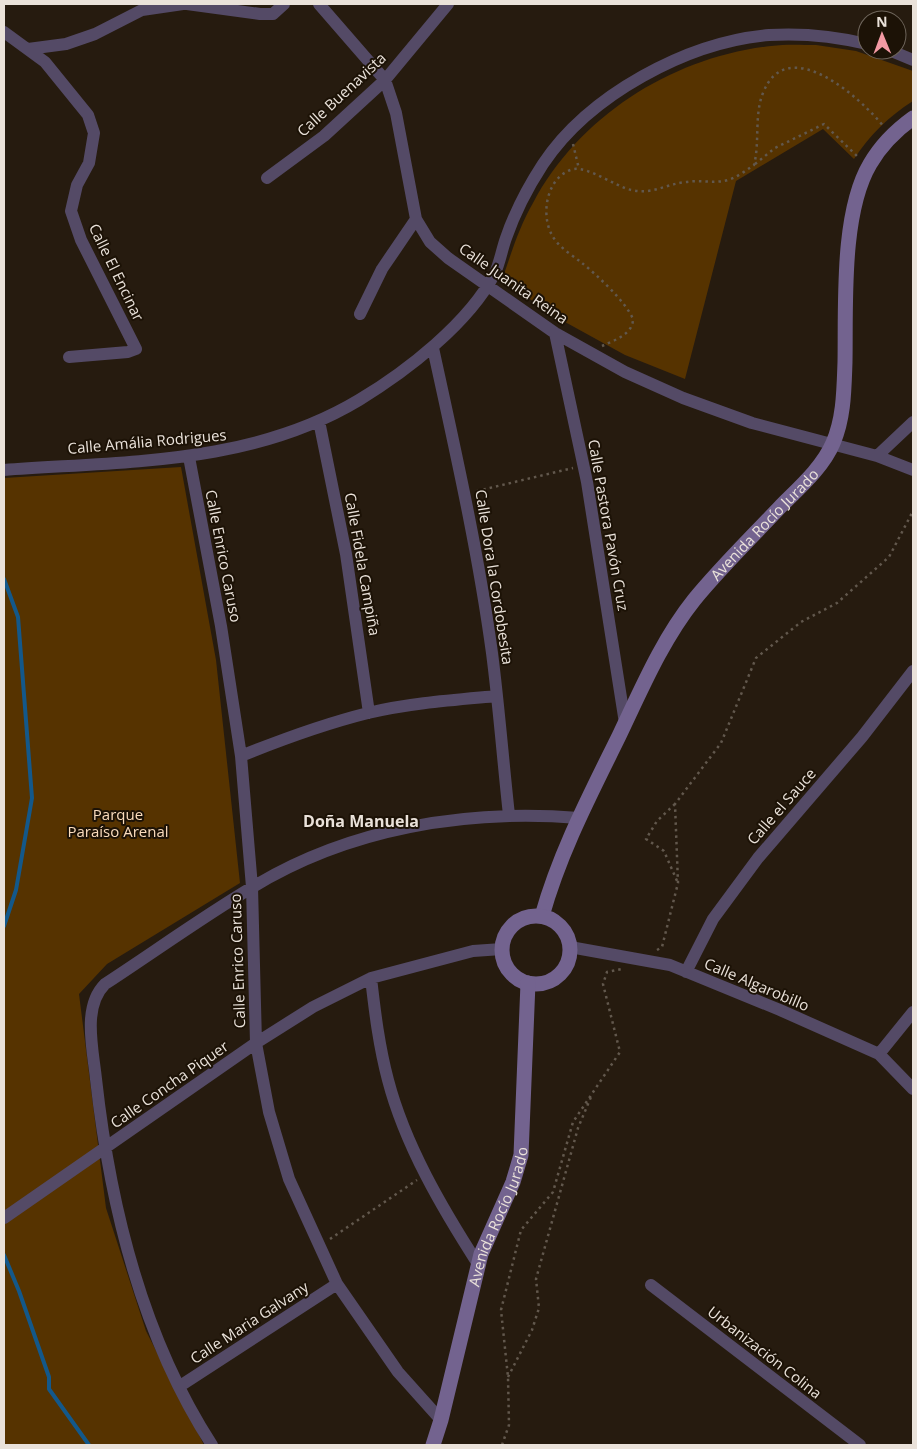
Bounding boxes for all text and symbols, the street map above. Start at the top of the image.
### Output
north arrow [857,10,907,60]
text: N [876,12,888,31]
street label: Calle Buenavista [292,48,390,140]
street label: Calle El Encinar [85,220,149,324]
street label: Calle Juanita Reina [456,238,572,328]
street label: Calle Amália Rodrigues [67,424,227,458]
street label: Calle Pastora Pavón Cruz [584,438,634,612]
street label: Avenida Rocío Jurado [706,464,823,585]
street label: Calle Enrico Caruso [201,488,247,624]
street label: Calle Dora la Cordobesita [471,488,519,666]
street label: Calle Fidela Campiña [341,491,385,637]
street label: Calle el Sauce [742,764,820,848]
park label: Parque Paraíso Arenal [67,804,169,841]
district label: Doña Manuela [303,810,419,832]
street label: Calle Enrico Caruso [225,893,249,1029]
street label: Calle Algarobillo [701,953,813,1015]
street label: Calle Concha Piquer [106,1036,232,1132]
street label: Avenida Rocío Jurado [464,1147,531,1288]
street label: Calle Maria Galvany [186,1276,312,1368]
street label: Urbanización Colina [704,1301,826,1403]

